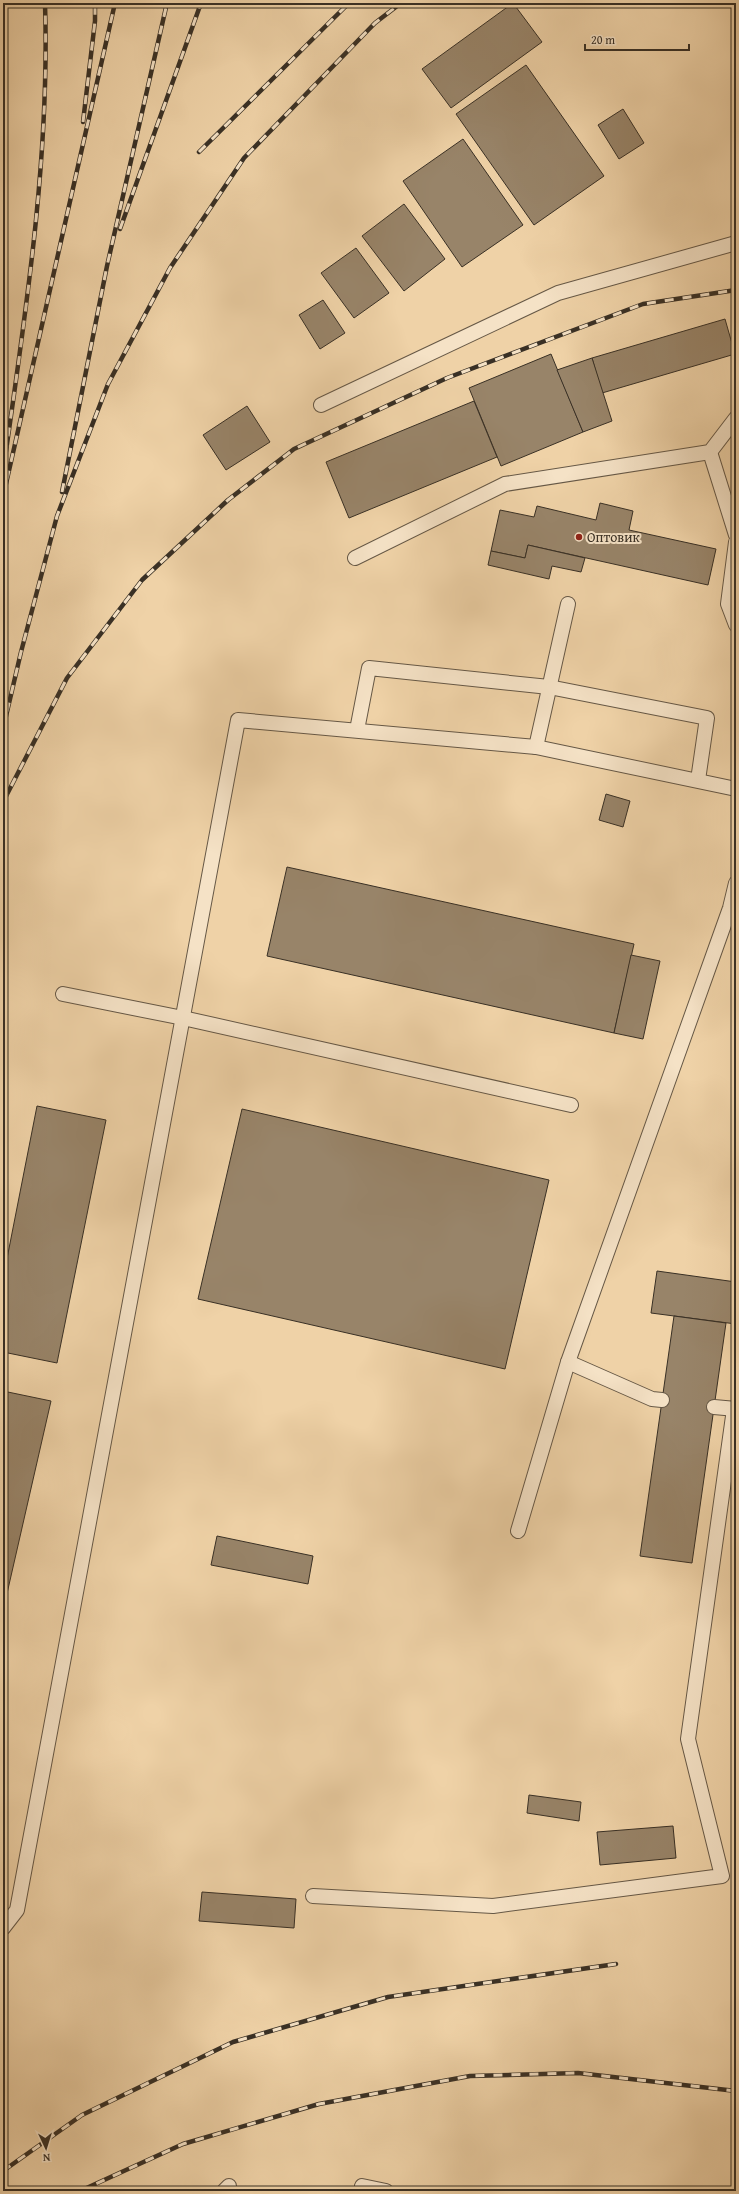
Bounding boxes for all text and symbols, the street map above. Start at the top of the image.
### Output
scale bar [585,26,689,52]
text: 20 m [591,31,615,48]
place label: Оптовик [587,527,640,547]
marker: Оптовик [574,532,584,542]
north arrow [26,2128,66,2168]
text: N [42,2150,51,2166]

